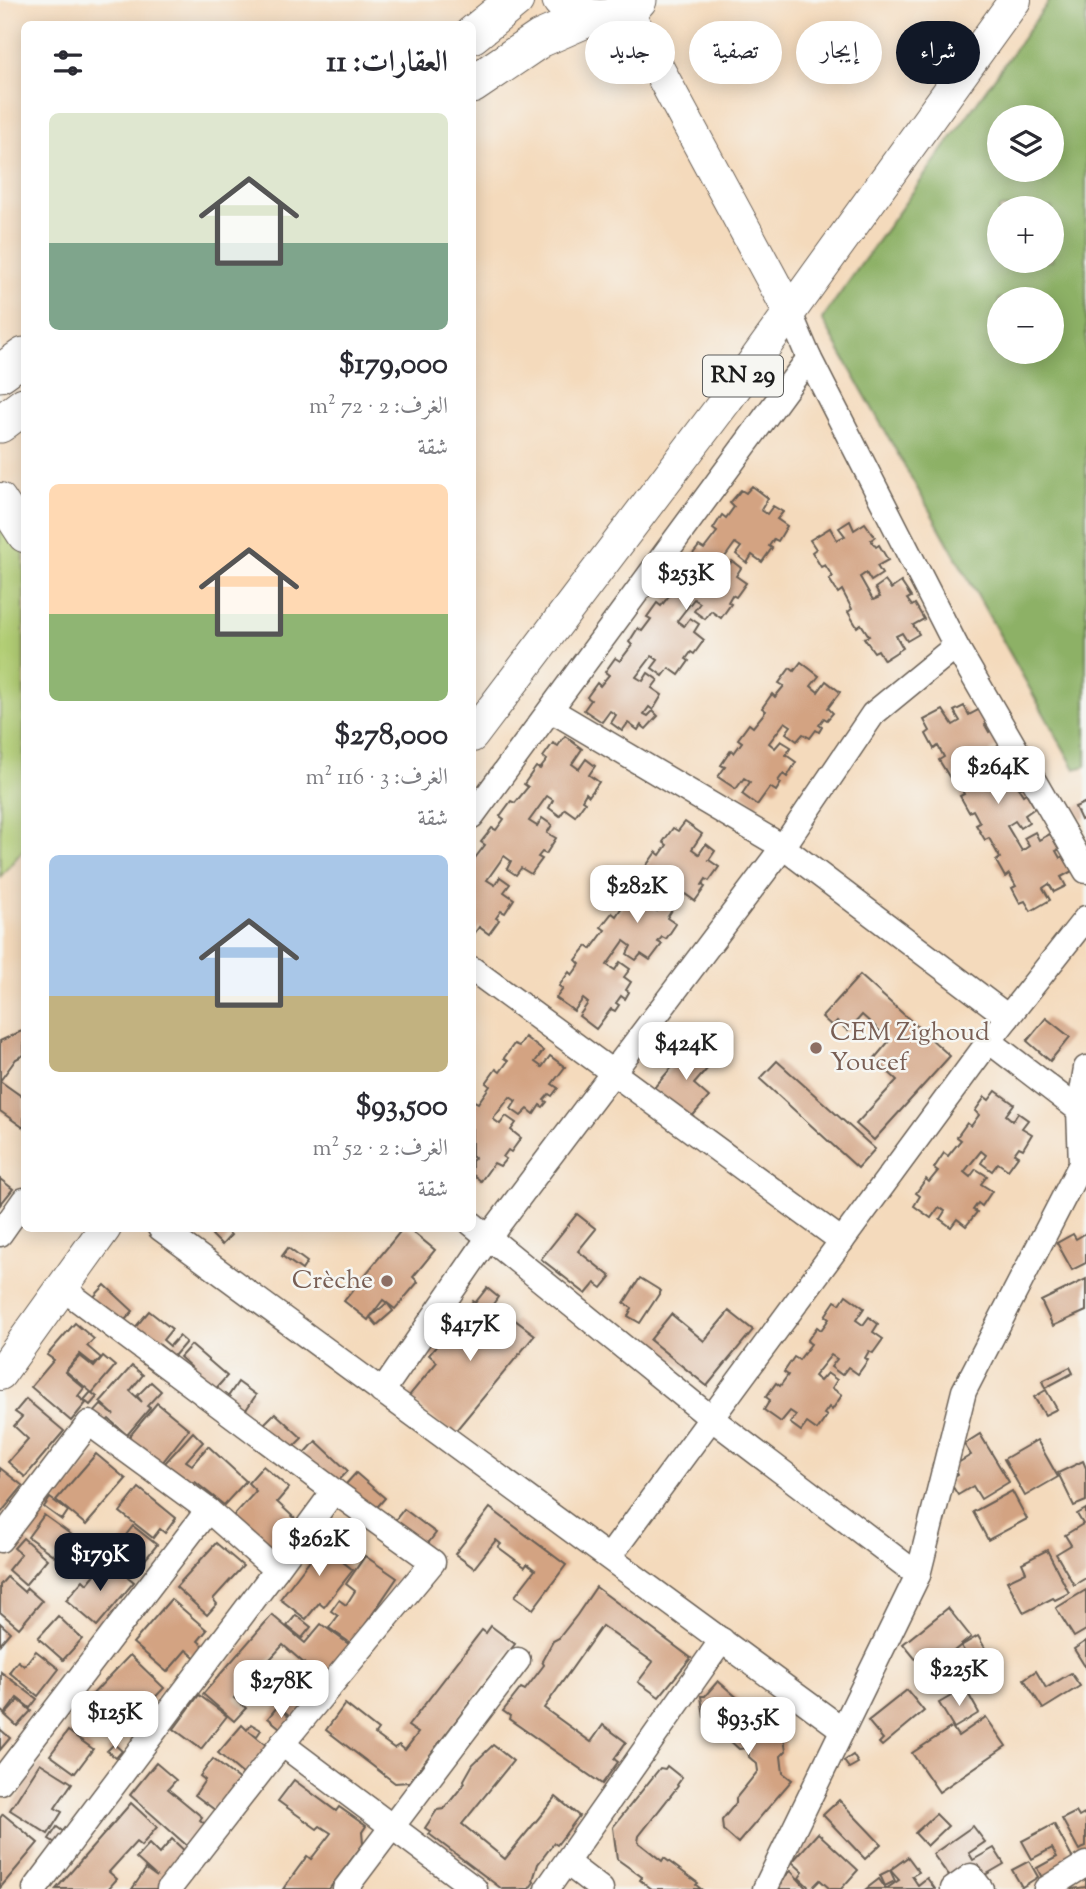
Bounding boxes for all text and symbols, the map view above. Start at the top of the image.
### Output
chip: جديد [585,21,675,84]
chip: تصفية [689,21,782,84]
chip: إيجار [796,21,882,84]
chip: شراء [896,21,980,84]
text: العقارات: 11 [326,42,448,85]
icon: filters [49,44,87,82]
map controls [987,105,1064,364]
button: layers [987,105,1064,182]
icon: home [186,158,312,284]
button: + [987,196,1064,273]
button: − [987,287,1064,364]
text: $179,000 [339,344,448,387]
road number: RN 29 [703,356,783,396]
text: الغرف: 2 · 72 m² [309,391,448,424]
text: شقة [418,432,448,465]
icon: home [186,529,312,655]
pin: $253K [637,552,735,612]
text: $253K [658,558,714,591]
text: $278,000 [334,715,448,758]
pin: $264K [949,746,1047,806]
text: $264K [967,752,1029,785]
text: الغرف: 3 · 116 m² [306,762,448,795]
text: شقة [418,803,448,836]
pin: $282K [588,866,686,925]
text: $282K [606,871,668,904]
icon: home [186,900,312,1026]
place label: CEM Zighoud Youcef [830,1015,990,1082]
pin: $424K [637,1023,735,1082]
text: $424K [655,1028,717,1061]
marker: CEM Zighoud Youcef [808,1040,824,1056]
text: $93,500 [355,1086,448,1129]
text: الغرف: 2 · 52 m² [312,1133,448,1166]
text: شقة [418,1174,448,1207]
place label: Crèche [292,1263,373,1300]
marker: Crèche [379,1273,395,1289]
pin: $417K [421,1304,519,1363]
text: $417K [440,1309,500,1342]
pin: $262K [270,1518,368,1578]
text: $262K [288,1524,350,1557]
pin: $179K [51,1534,149,1593]
text: $179K [71,1539,130,1572]
pin: $225K [910,1648,1008,1708]
text: $225K [930,1654,988,1687]
pin: $278K [232,1660,330,1720]
text: $278K [250,1666,312,1699]
pin: $125K [66,1692,164,1751]
text: $125K [87,1697,143,1730]
pin: $93.5K [691,1698,805,1757]
text: $93.5K [716,1703,780,1736]

